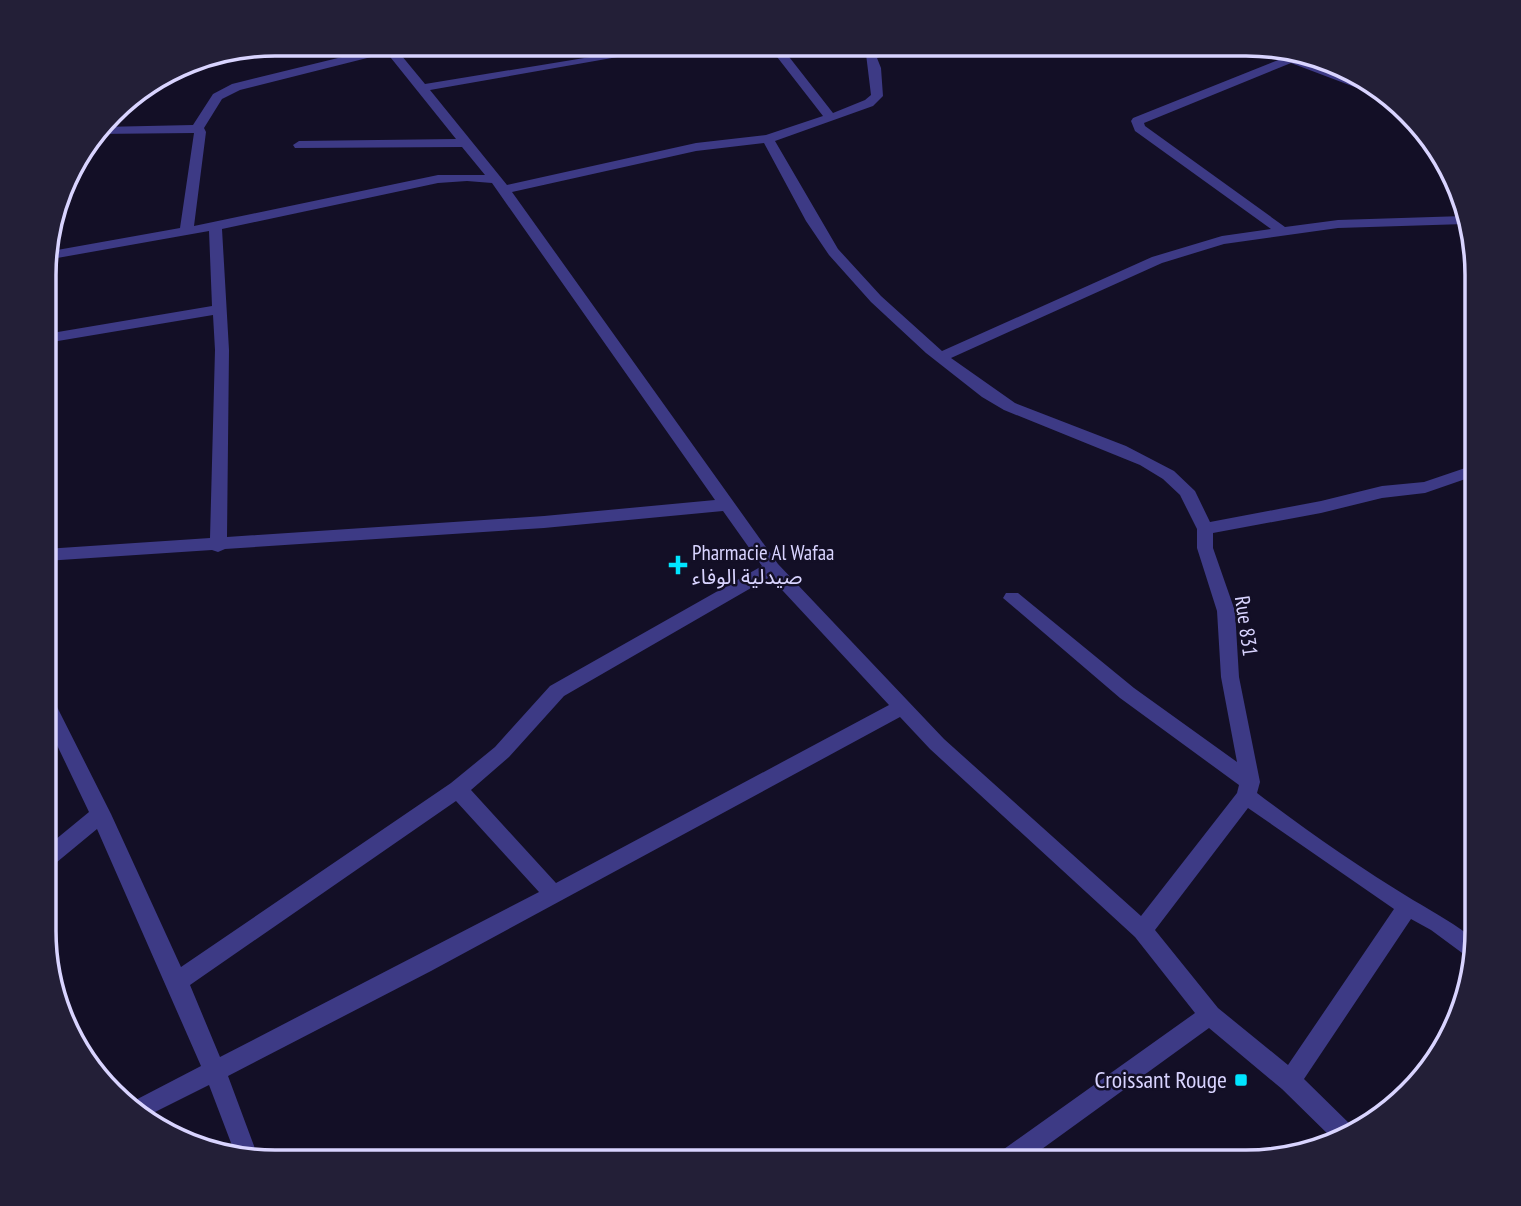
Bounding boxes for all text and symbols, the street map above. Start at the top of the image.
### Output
place label: Pharmacie Al Wafaa صيدلية الوفاء [692,539,834,590]
marker: Pharmacie Al Wafaa صيدلية الوفاء [670,557,686,573]
street label: Rue 831 [1229,594,1264,658]
place label: Croissant Rouge [1094,1064,1227,1095]
marker: Croissant Rouge [1233,1072,1249,1088]

